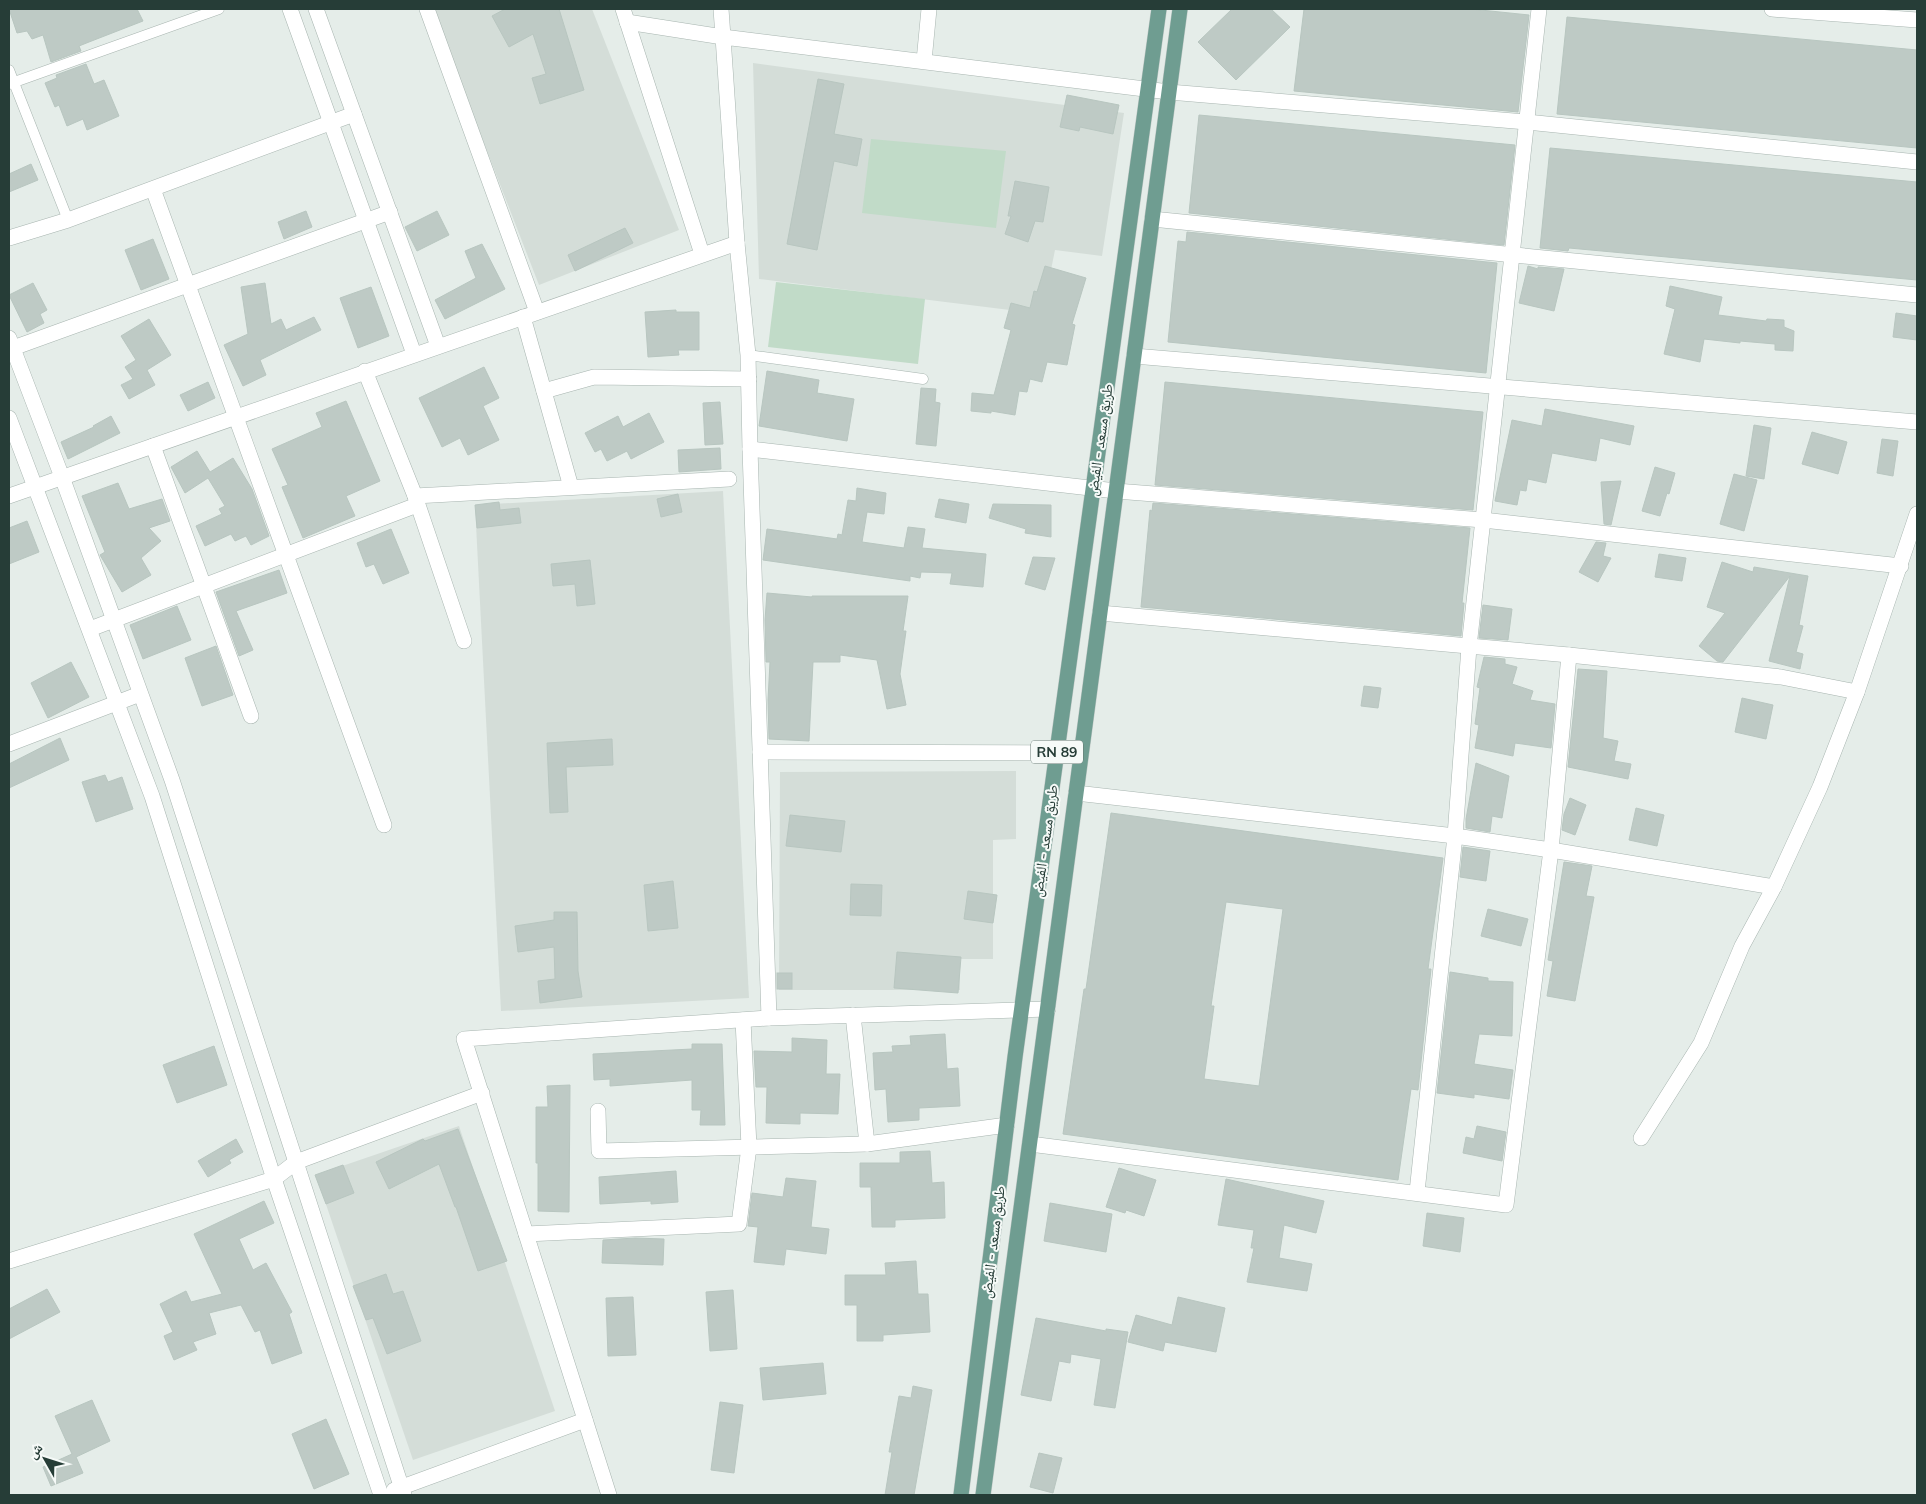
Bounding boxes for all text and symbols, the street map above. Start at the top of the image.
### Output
street label: طريق مسعد - الفيض [1082,382,1118,498]
road number: RN 89 [1031,740,1083,764]
street label: طريق مسعد - الفيض [1027,783,1063,899]
street label: طريق مسعد - الفيض [976,1184,1010,1300]
north arrow [20,1434,70,1484]
text: ش [23,1439,47,1462]

